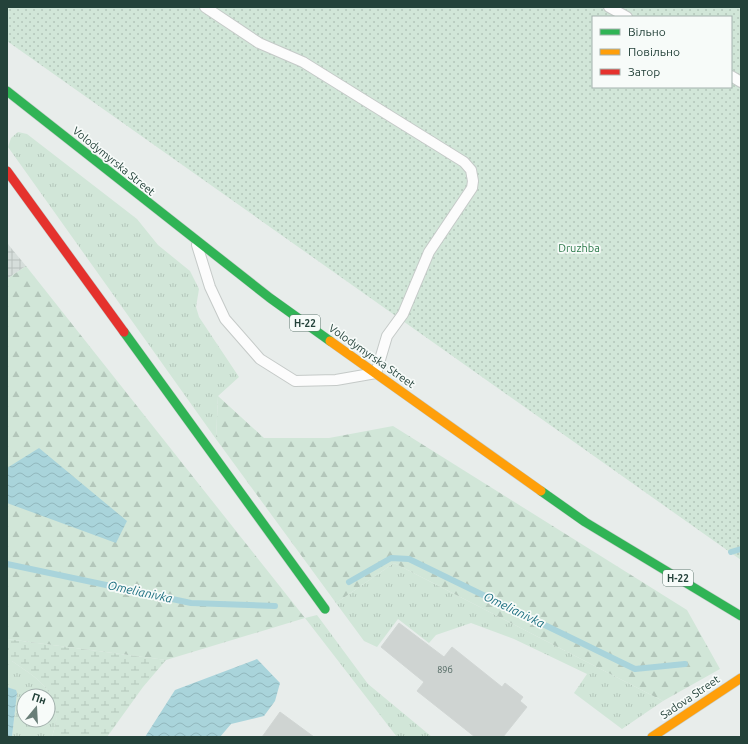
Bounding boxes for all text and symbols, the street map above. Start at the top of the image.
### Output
legend [592,16,732,88]
text: Вільно [628,25,666,38]
text: Повільно [628,45,680,58]
text: Затор [628,65,660,78]
street label: Volodymyrska Street [70,124,158,198]
park label: Druzhba [558,242,600,254]
road number: Н-22 [290,315,320,331]
street label: Volodymyrska Street [327,322,418,391]
road number: Н-22 [663,570,693,586]
water label: Omelianivka [107,578,174,605]
water label: Omelianivka [482,589,547,630]
house number: 89б [437,665,453,675]
street label: Sadova Street [658,672,722,721]
north arrow [16,688,56,728]
text: Пн [30,691,48,706]

